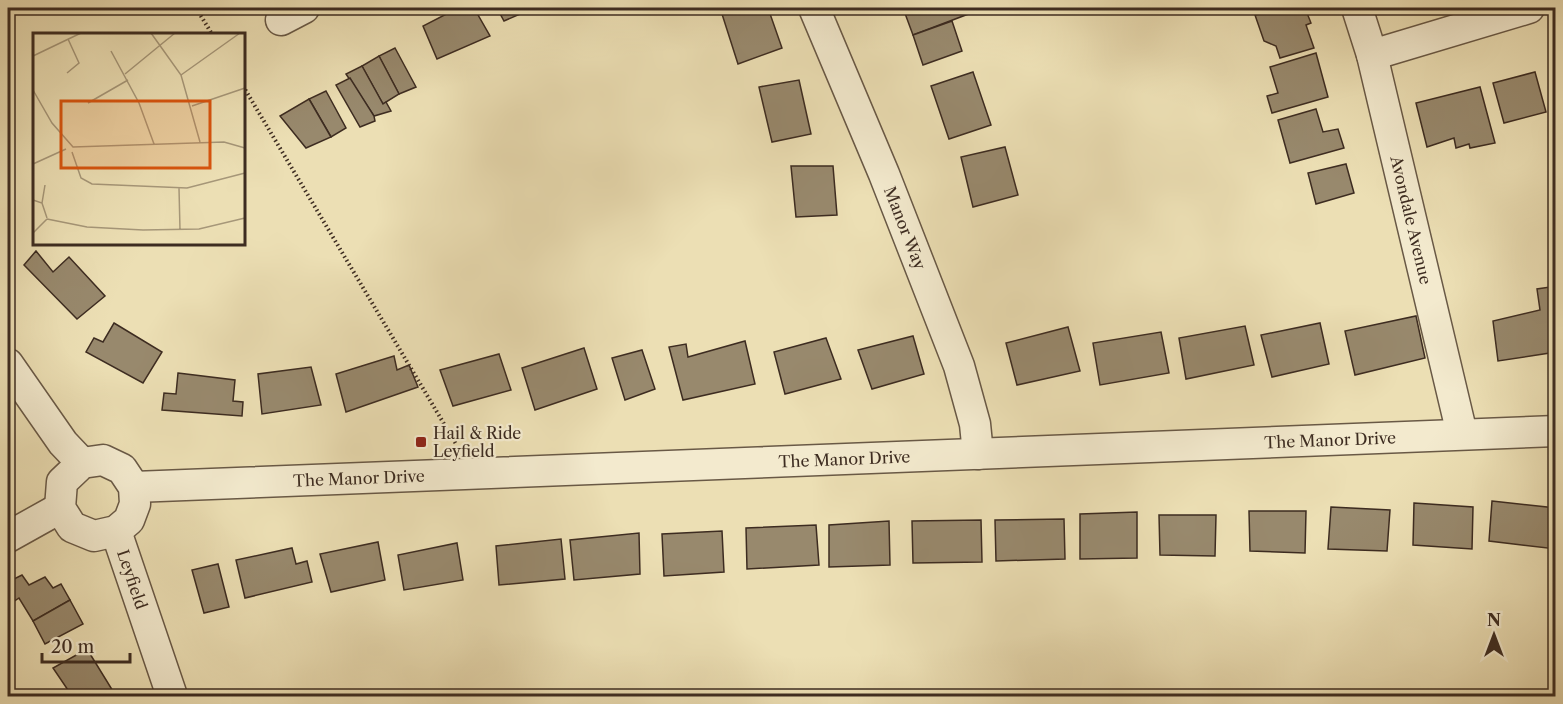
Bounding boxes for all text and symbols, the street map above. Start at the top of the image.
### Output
inset map [33,33,244,244]
street label: Avondale Avenue [1386,153,1436,286]
street label: Manor Way [880,183,931,273]
place label: Hail & Ride Leyfield [433,423,521,461]
street label: The Manor Drive [1264,427,1396,452]
marker: Hail & Ride Leyfield [414,435,428,449]
street label: The Manor Drive [778,446,911,472]
street label: The Manor Drive [293,466,425,491]
street label: Leyfield [113,547,152,612]
north arrow [1464,605,1524,665]
text: N [1487,610,1501,630]
scale bar [42,626,130,664]
text: 20 m [51,636,95,658]

